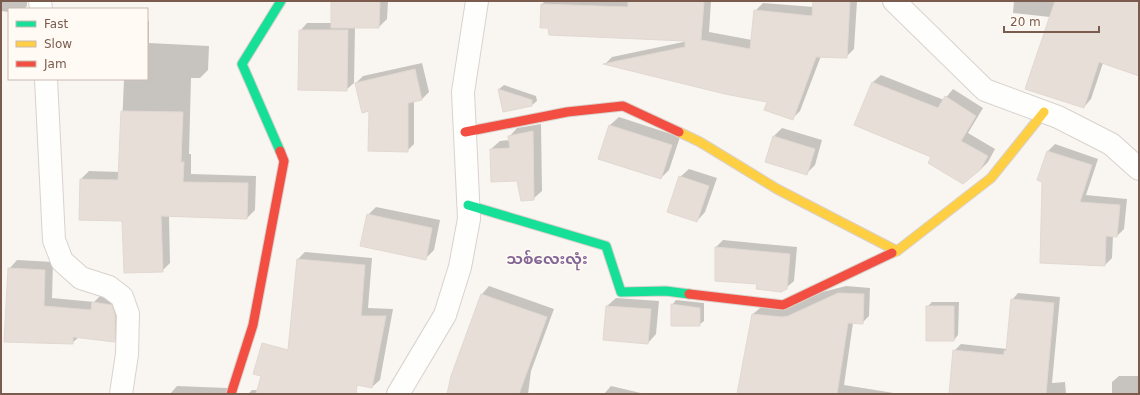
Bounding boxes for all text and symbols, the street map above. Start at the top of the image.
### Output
legend [8,8,148,80]
scale bar [1004,8,1099,34]
text: 20 m [1010,15,1041,29]
text: Fast [44,17,68,31]
text: Slow [44,37,72,51]
text: Jam [43,57,67,71]
district label: သစ်လေးလုံး [506,249,588,271]

